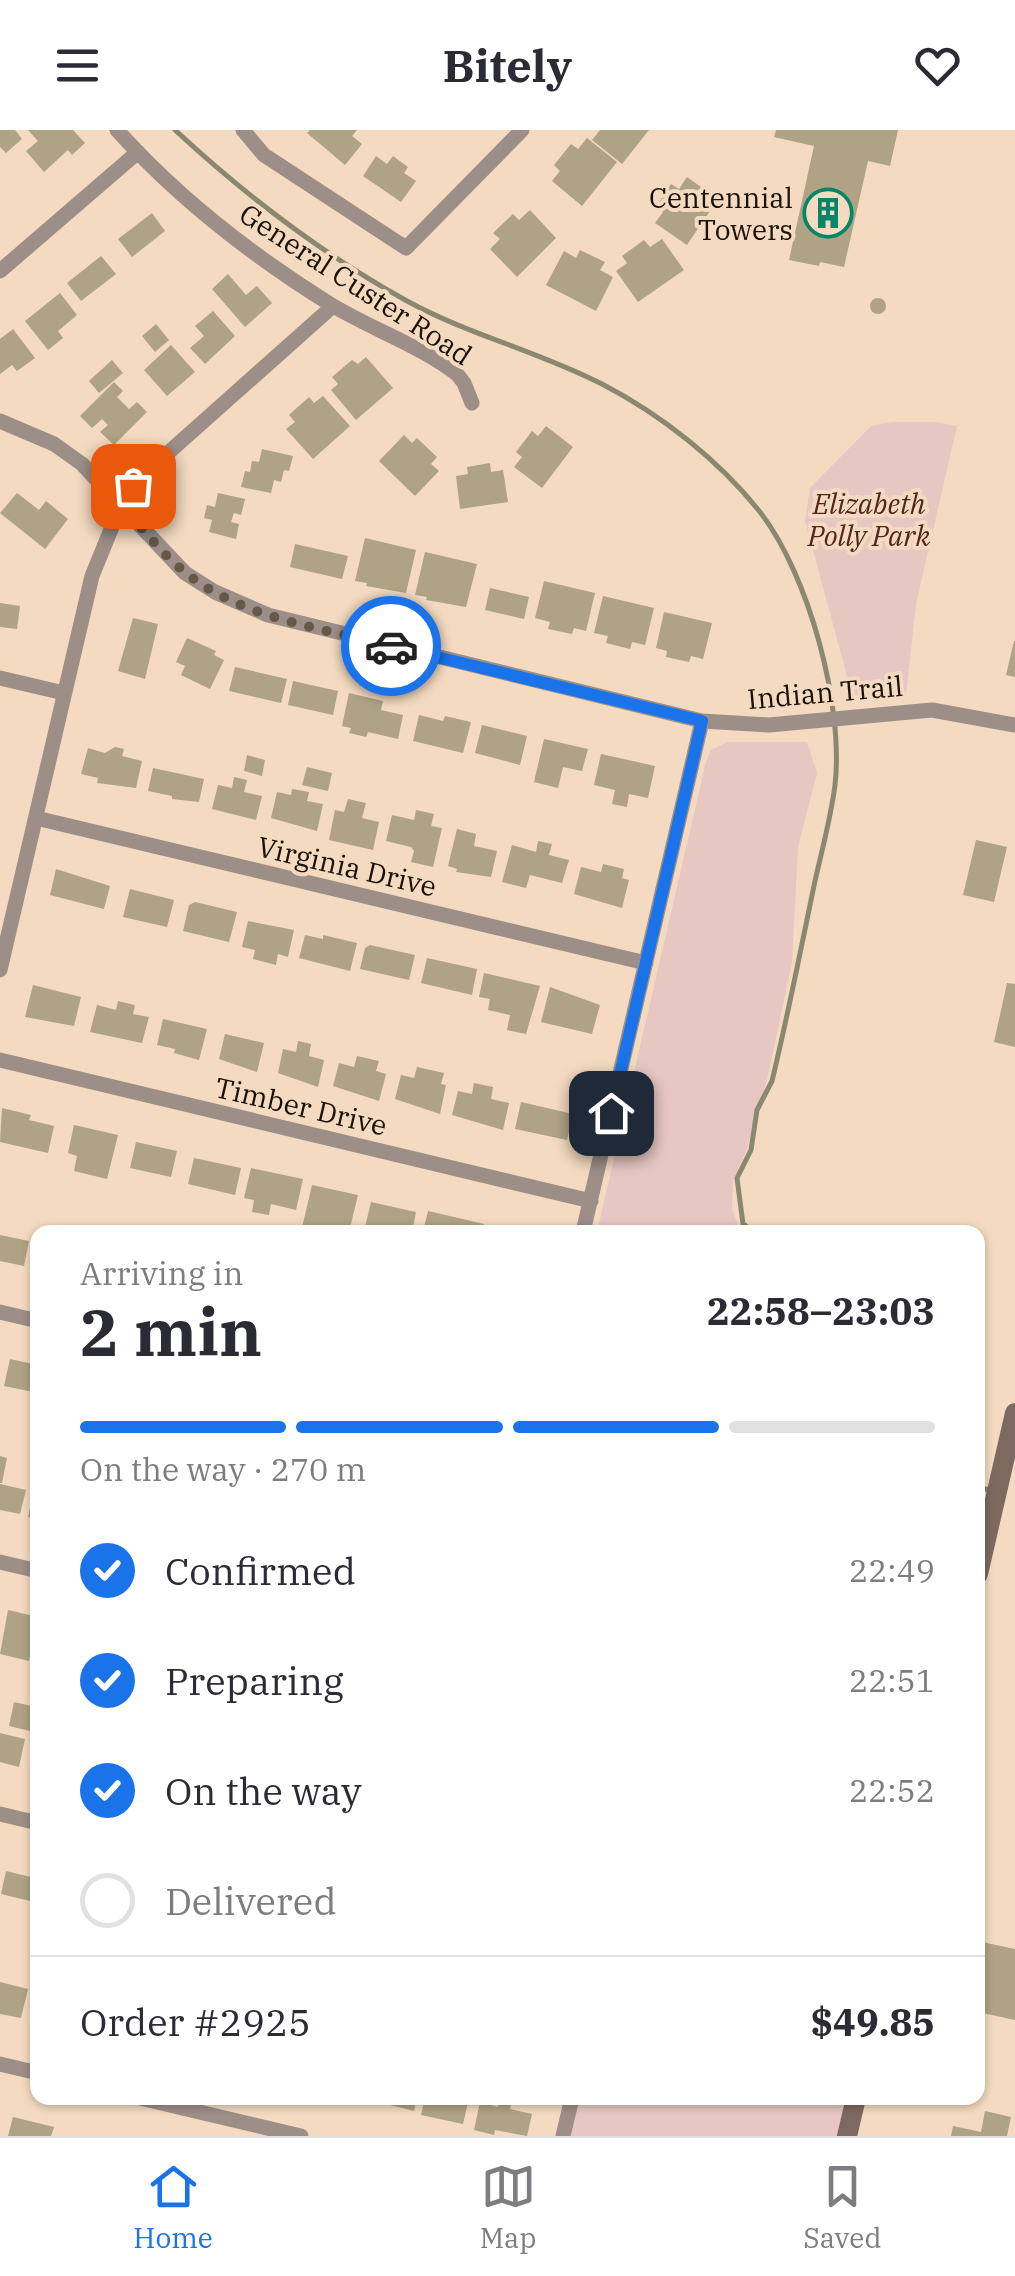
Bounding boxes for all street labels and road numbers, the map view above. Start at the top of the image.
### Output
street label: General Custer Road [233,195,479,373]
street label: Indian Trail [746,667,904,717]
street label: Virginia Drive [254,827,440,905]
street label: Timber Drive [211,1068,391,1144]

